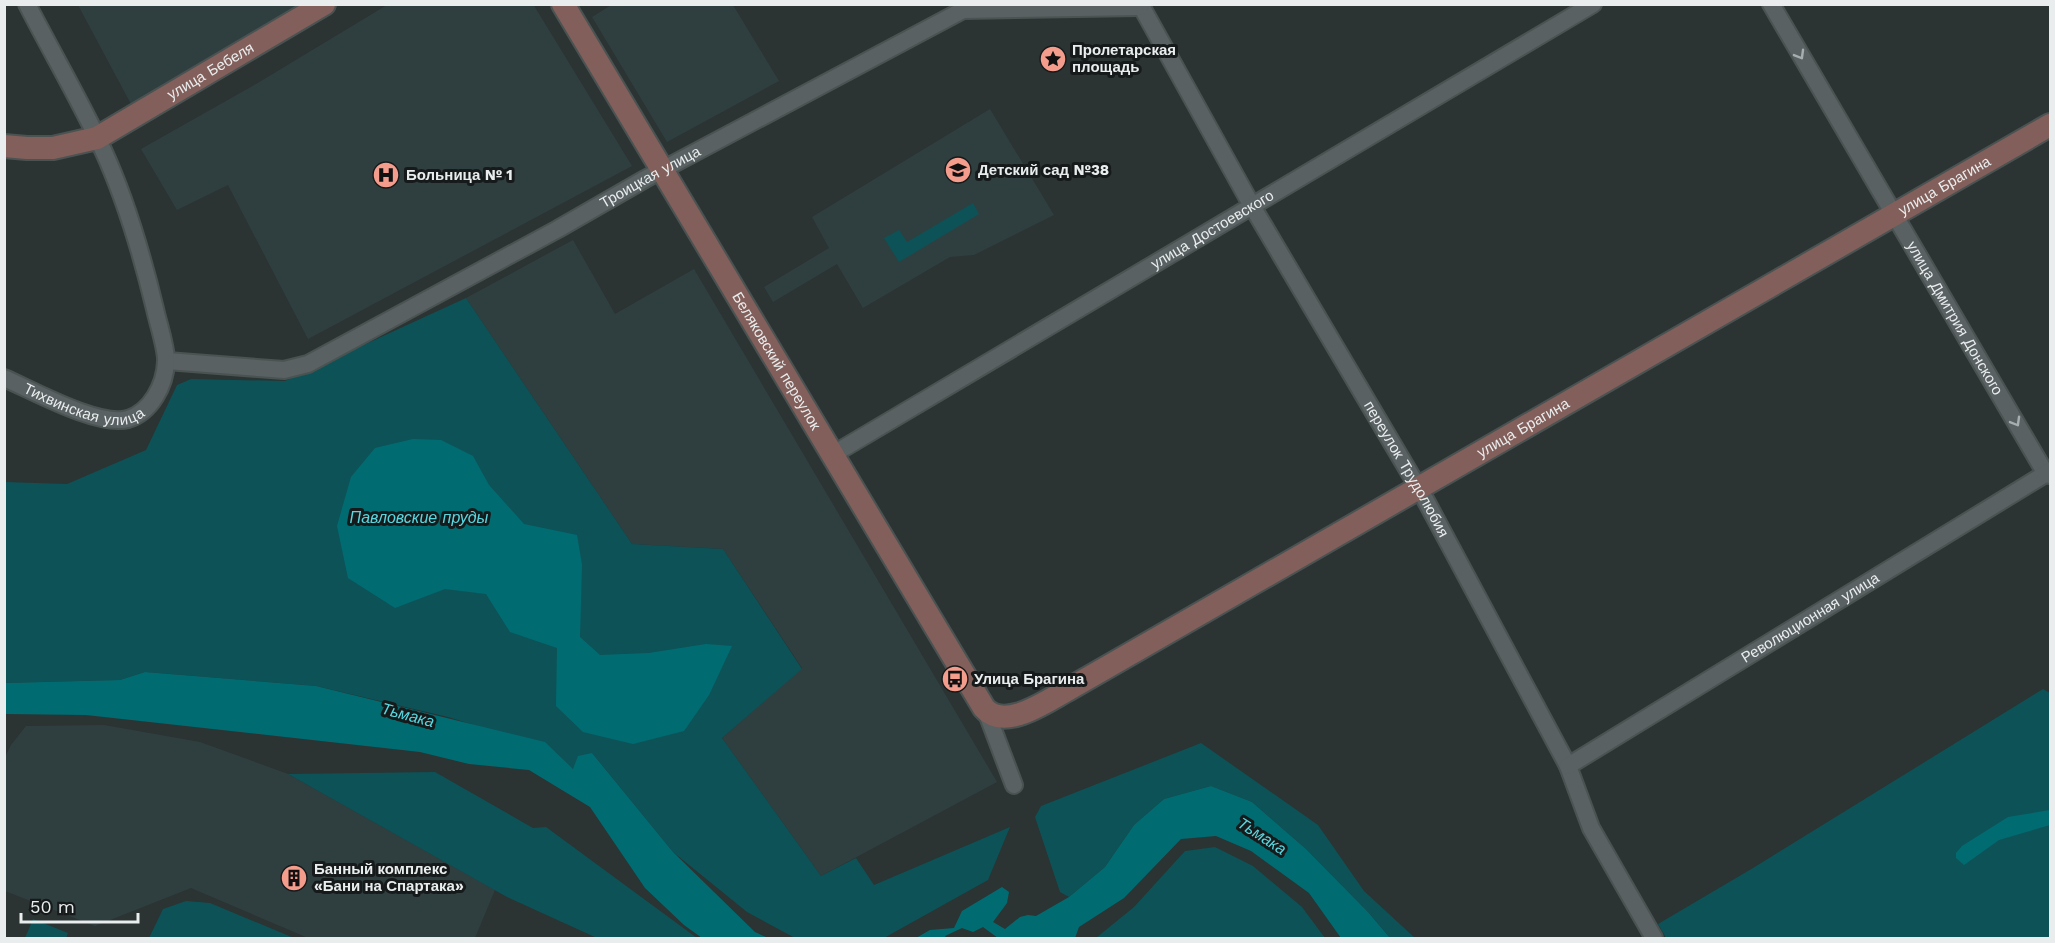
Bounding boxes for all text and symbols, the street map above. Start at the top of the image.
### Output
street label: улица Бебеля [164,38,257,104]
place label: Пролетарская площадь [1072,41,1176,76]
place icon: Пролетарская площадь [1038,44,1068,74]
one-way arrow [1793,49,1805,59]
street label: Троицкая улица [597,142,704,212]
street label: улица Брагина [1895,152,1994,219]
school or university icon: Детский сад №38 [943,155,973,185]
hospital icon: Больница № 1 [371,160,401,190]
place label: Детский сад №38 [978,161,1109,179]
place label: Больница № 1 [406,166,513,184]
street label: улица Достоевского [1148,186,1277,273]
street label: улица Дмитрия Донского [1903,238,2007,398]
street label: Беляковский переулок [728,289,825,434]
street label: Тихвинская улица [21,379,148,429]
street label: улица Брагина [1474,394,1573,461]
street label: переулок Трудолюбия [1360,398,1453,540]
one-way arrow [2009,416,2020,426]
water label: Павловские пруды [350,508,489,527]
street label: Революционная улица [1738,568,1883,667]
bus stop icon: Улица Брагина [940,664,970,694]
place label: Улица Брагина [974,670,1085,688]
water label: Тьмака [379,699,437,731]
water label: Тьмака [1234,813,1290,859]
place label: Банный комплекс «Бани на Спартака» [314,860,464,895]
building icon: Банный комплекс «Бани на Спартака» [279,863,309,893]
scale bar [21,886,138,924]
text: 50 m [30,896,75,917]

